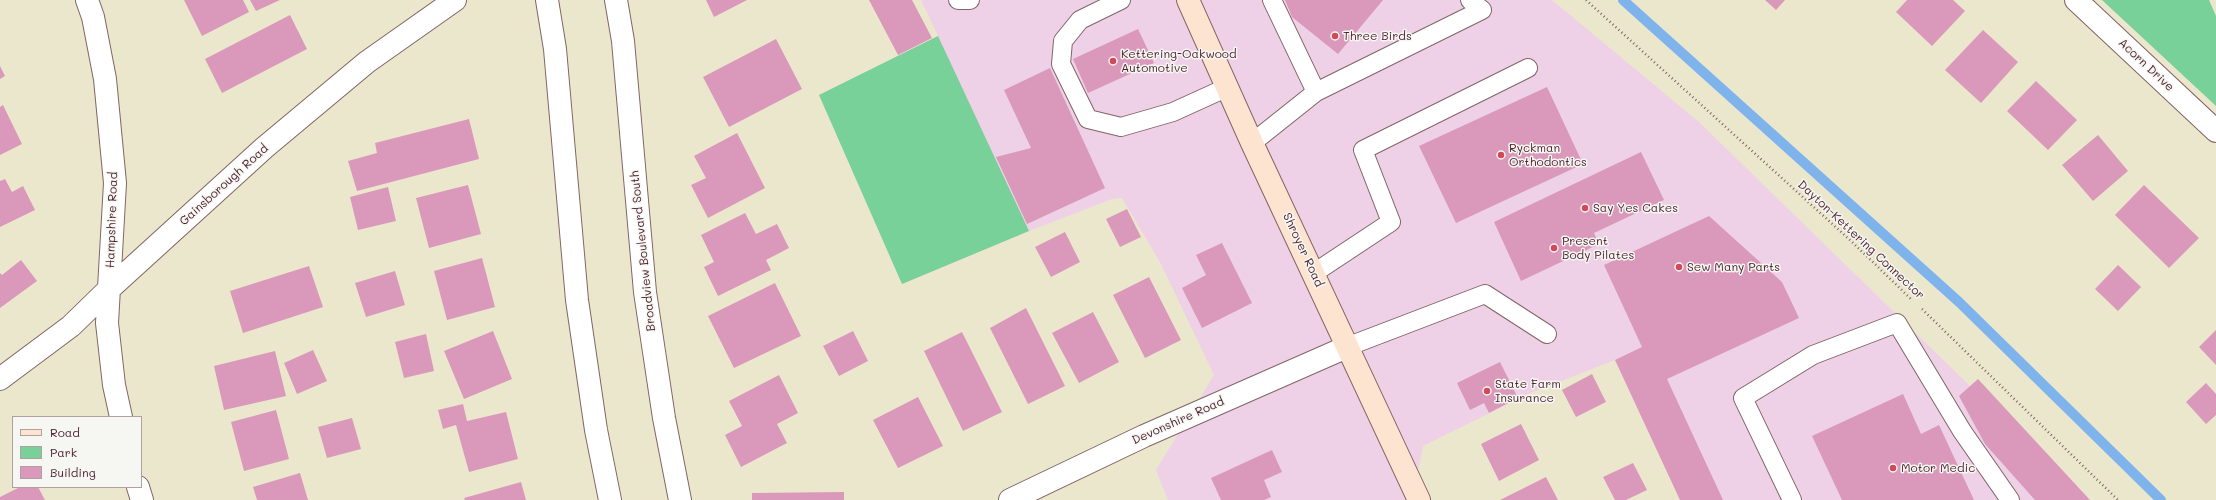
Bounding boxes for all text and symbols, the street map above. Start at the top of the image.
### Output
place label: Three Birds [1343,29,1412,43]
marker: Three Birds [1330,31,1340,41]
street label: Acorn Drive [2115,36,2177,94]
place label: Kettering-Oakwood Automotive [1121,47,1237,75]
marker: Kettering-Oakwood Automotive [1108,56,1118,66]
street label: Gainsborough Road [177,141,271,229]
place label: Ryckman Orthodontics [1509,141,1587,169]
marker: Ryckman Orthodontics [1496,150,1506,160]
street label: Broadview Boulevard South [627,170,659,332]
street label: Hampshire Road [103,172,121,268]
street label: Dayton-Kettering Connector [1795,178,1927,302]
place label: Say Yes Cakes [1593,201,1678,215]
marker: Say Yes Cakes [1580,203,1590,213]
street label: Shroyer Road [1280,211,1326,289]
place label: Present Body Pilates [1562,234,1634,262]
marker: Present Body Pilates [1549,243,1559,253]
place label: Sew Many Parts [1687,260,1780,274]
marker: Sew Many Parts [1674,262,1684,272]
place label: State Farm Insurance [1495,377,1561,405]
marker: State Farm Insurance [1482,386,1492,396]
street label: Devonshire Road [1130,394,1226,448]
legend [12,416,142,488]
text: Road [50,424,80,440]
text: Park [50,444,77,460]
place label: Motor Medic [1901,461,1975,475]
marker: Motor Medic [1888,463,1898,473]
text: Building [50,464,96,480]

